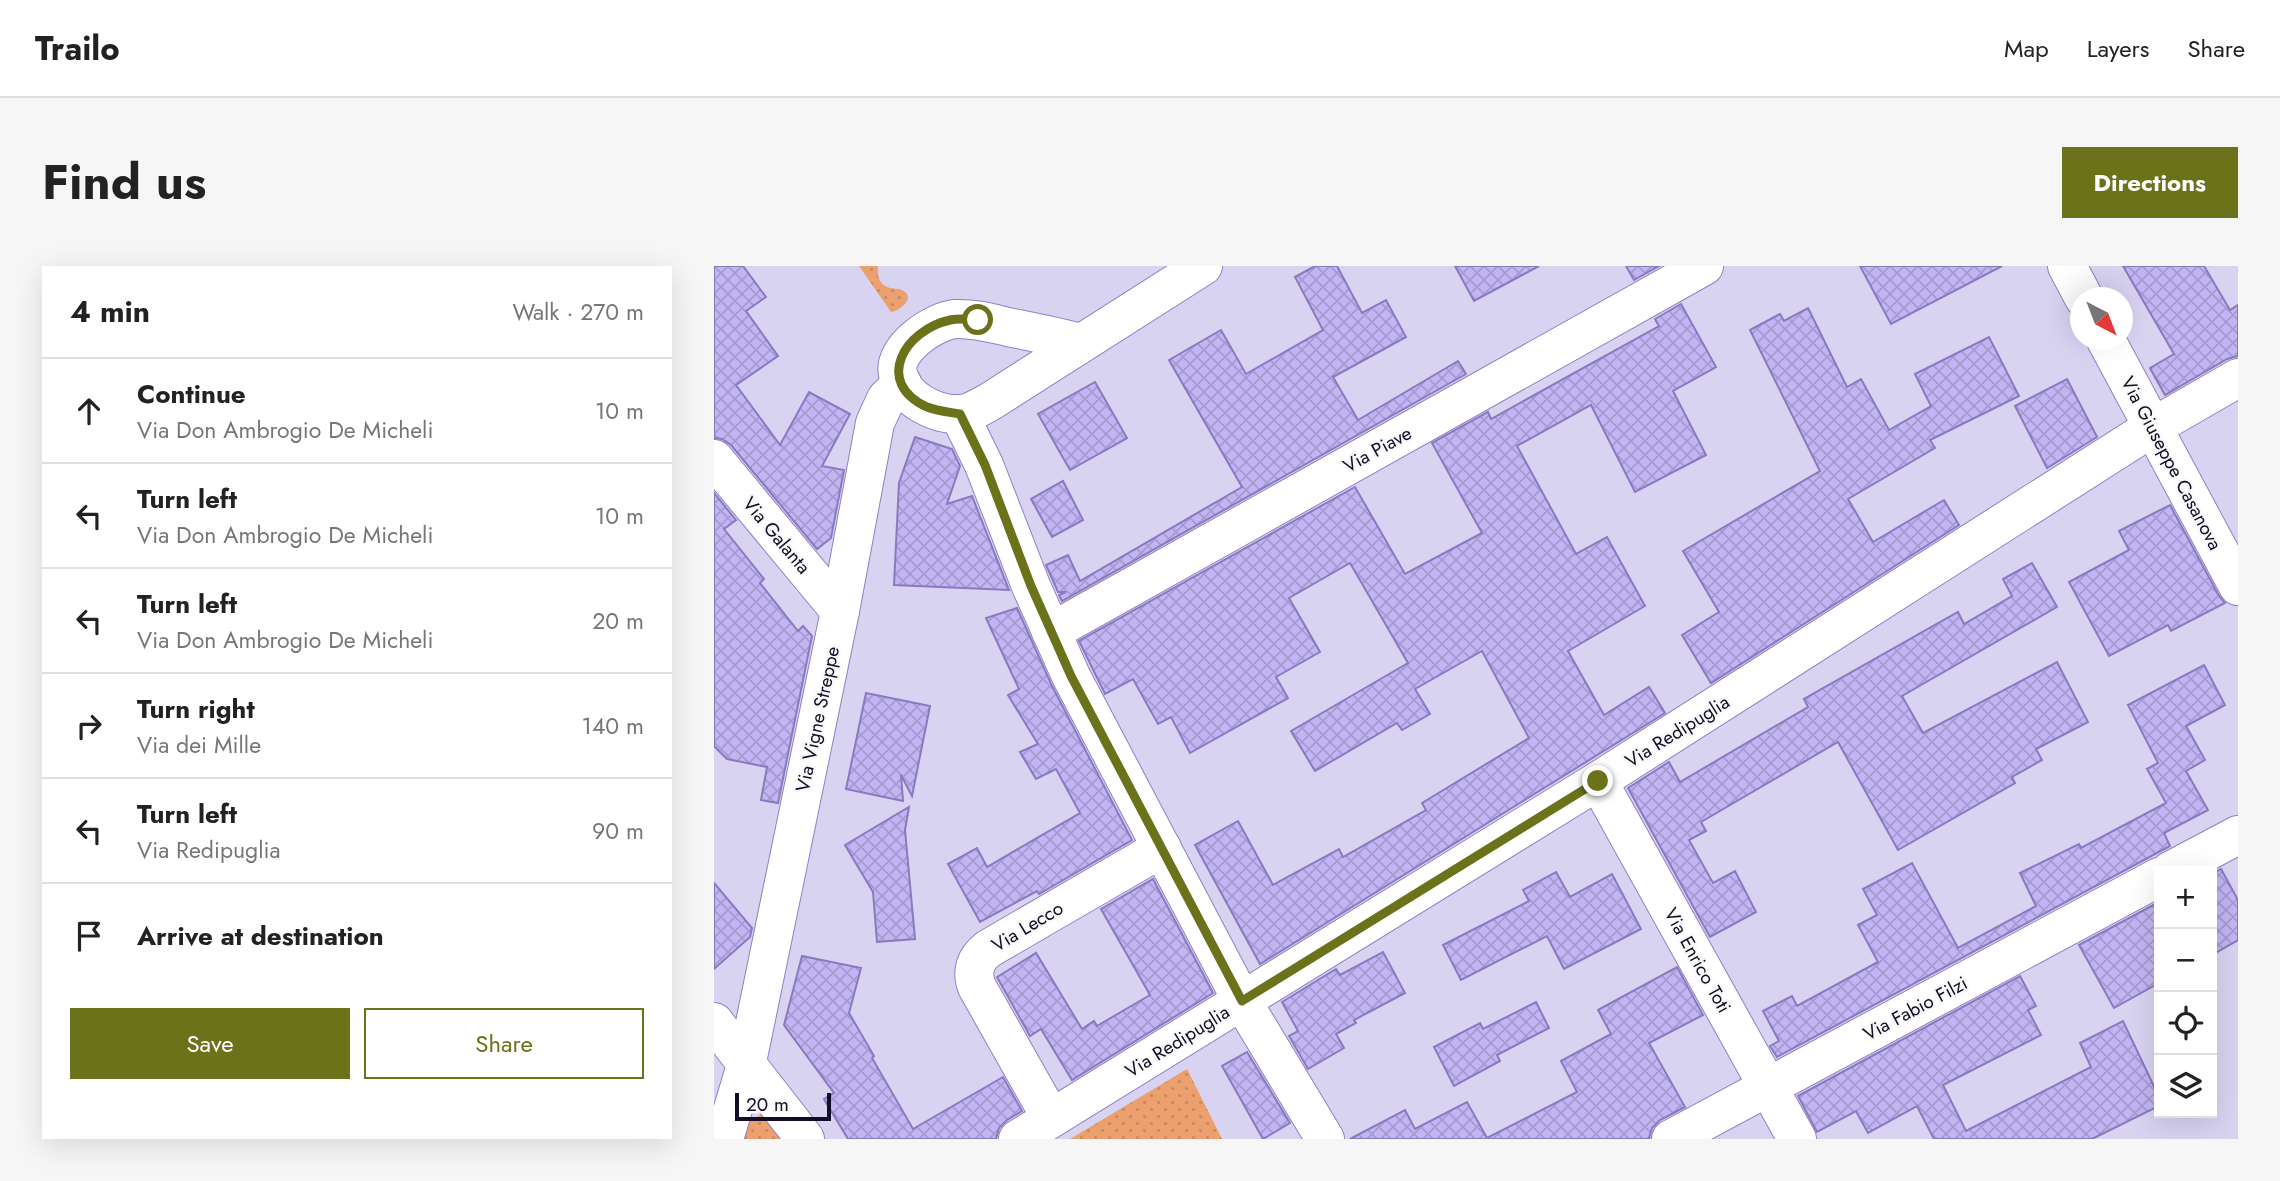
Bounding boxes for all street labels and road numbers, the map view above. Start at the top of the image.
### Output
street label: Via Giuseppe Casanova [2114,372,2229,555]
street label: Via Piave [1338,419,1417,479]
street label: Via Galanta [736,491,817,580]
street label: Via Vigne Streppe [789,643,846,795]
street label: Via Redipuglia [1620,689,1735,774]
street label: Via Lecco [986,894,1068,958]
street label: Via Enrico Toti [1658,903,1738,1018]
street label: Via Fabio Filzi [1858,970,1972,1047]
street label: Via Redipuglia [1120,999,1235,1084]

